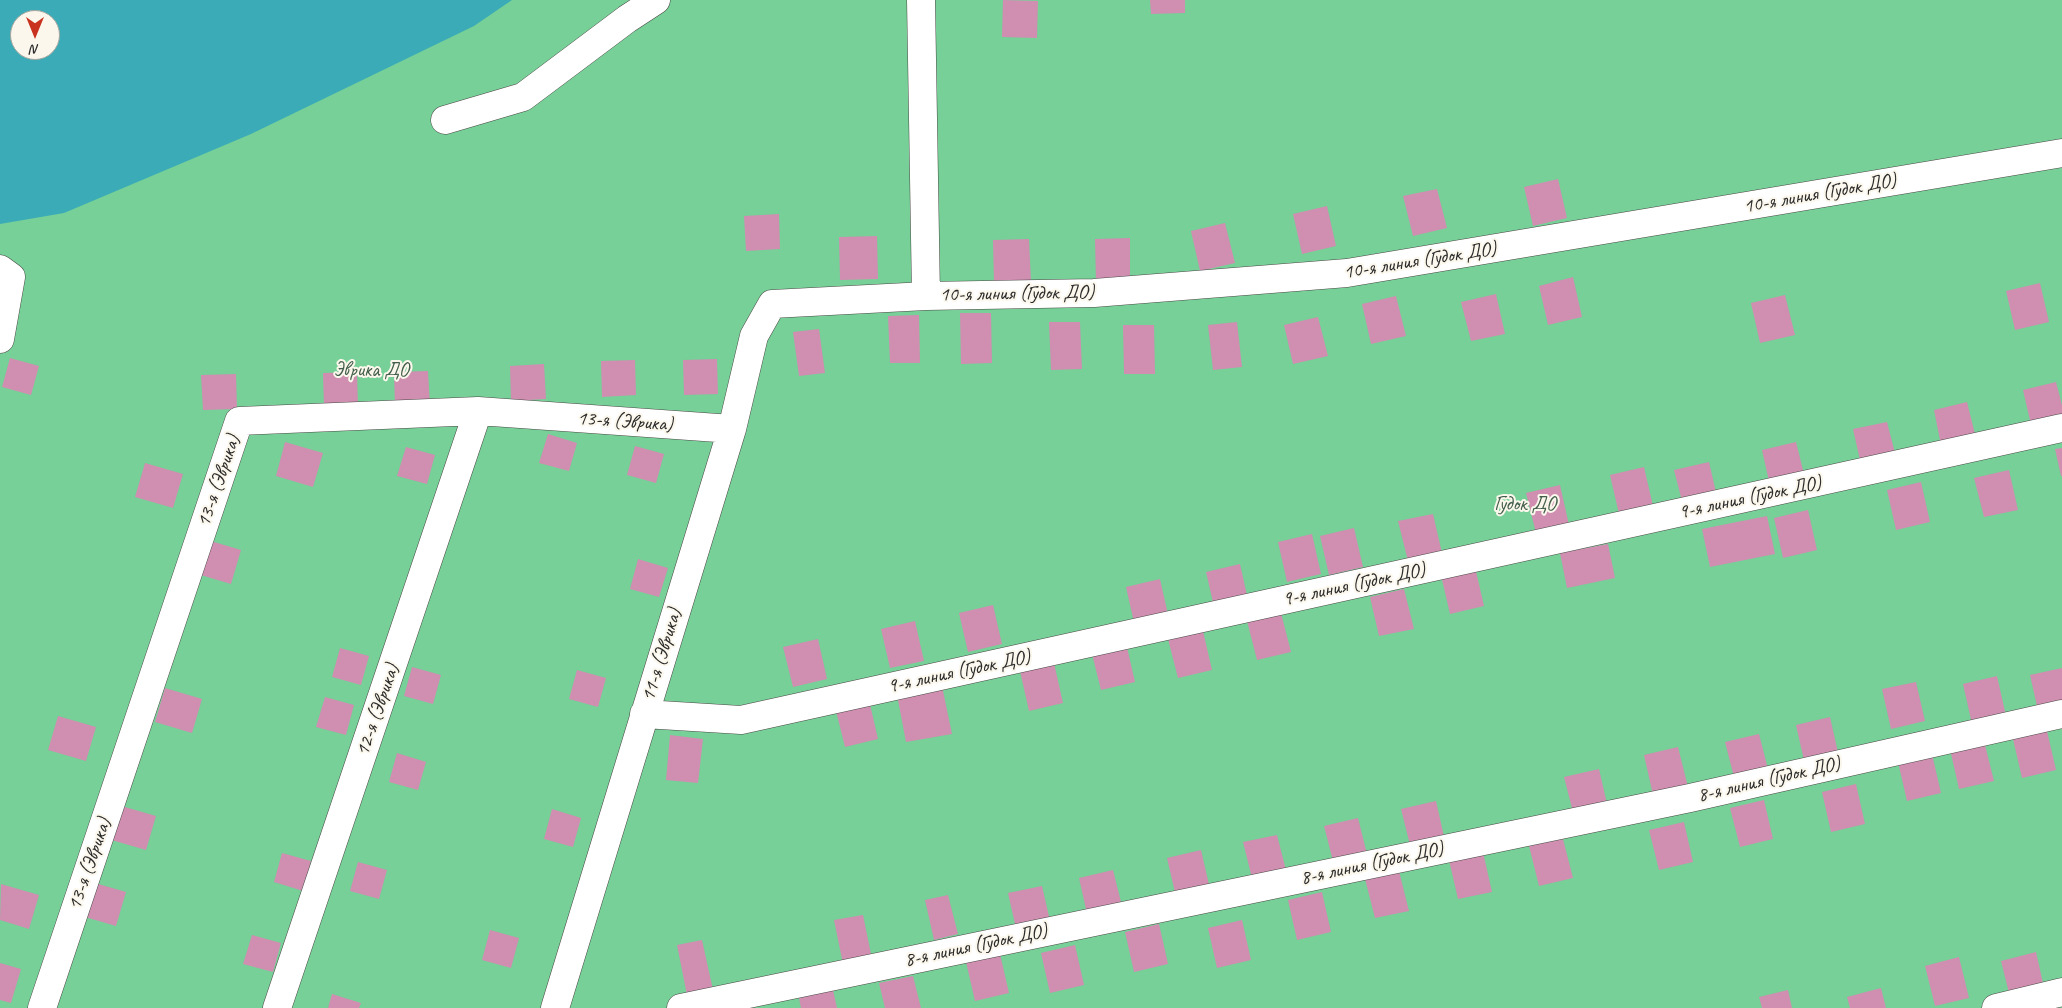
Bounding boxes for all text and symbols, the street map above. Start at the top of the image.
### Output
north arrow [10,10,60,60]
text: N [31,41,39,58]
street label: 10-я линия (Гудок ДО) [1742,169,1898,219]
street label: 10-я линия (Гудок ДО) [1342,237,1498,285]
street label: 10-я линия (Гудок ДО) [940,281,1094,307]
park label: Эврика ДО [333,359,409,383]
street label: 13-я (Эврика) [576,407,674,437]
street label: 13-я (Эврика) [192,432,246,530]
street label: 9-я линия (Гудок ДО) [1676,471,1824,525]
park label: Гудок ДО [1494,493,1556,517]
street label: 9-я линия (Гудок ДО) [1280,558,1428,612]
street label: 11-я (Эврика) [637,606,687,704]
street label: 9-я линия (Гудок ДО) [885,645,1033,699]
street label: 12-я (Эврика) [351,661,405,759]
street label: 8-я линия (Гудок ДО) [1695,752,1843,808]
street label: 13-я (Эврика) [63,815,117,913]
street label: 8-я линия (Гудок ДО) [1298,837,1446,891]
street label: 8-я линия (Гудок ДО) [902,919,1050,973]

